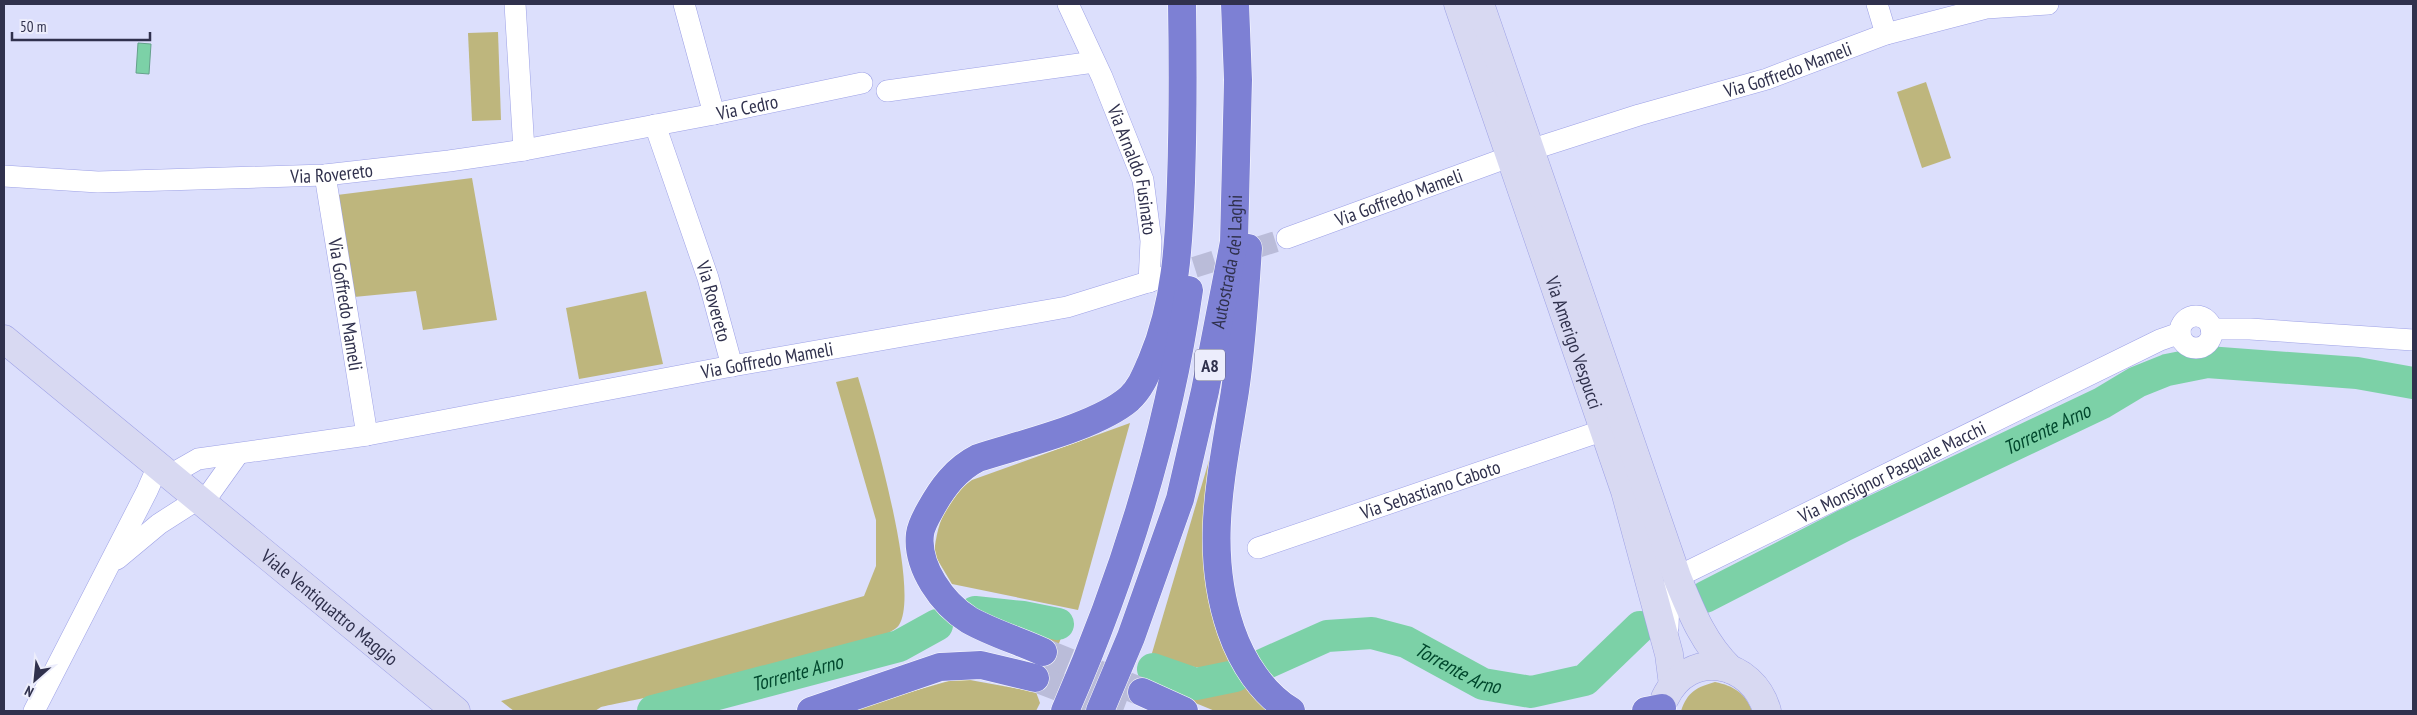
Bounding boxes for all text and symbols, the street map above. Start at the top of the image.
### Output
scale bar [12,10,150,42]
text: 50 m [20,17,46,36]
street label: Via Goffredo Mameli [1720,36,1855,103]
street label: Via Cedro [713,89,780,125]
street label: Via Arnaldo Fusinato [1102,100,1162,236]
street label: Via Rovereto [289,158,374,188]
street label: Via Goffredo Mameli [1331,163,1466,232]
street label: Autostrada dei Laghi [1205,194,1247,331]
street label: Via Goffredo Mameli [323,235,368,372]
street label: Via Rovereto [691,257,737,344]
street label: Via Amerigo Vespucci [1540,272,1608,412]
street label: Via Goffredo Mameli [698,336,835,384]
road number: A8 [1195,350,1225,380]
water label: Torrente Arno [1999,397,2096,461]
street label: Via Monsignor Pasquale Macchi [1793,415,1990,528]
street label: Via Sebastiano Caboto [1356,454,1503,525]
street label: Viale Ventiquattro Maggio [256,543,403,671]
water label: Torrente Arno [1410,636,1504,700]
water label: Torrente Arno [749,648,847,697]
north arrow [10,655,60,705]
text: N [22,682,37,701]

